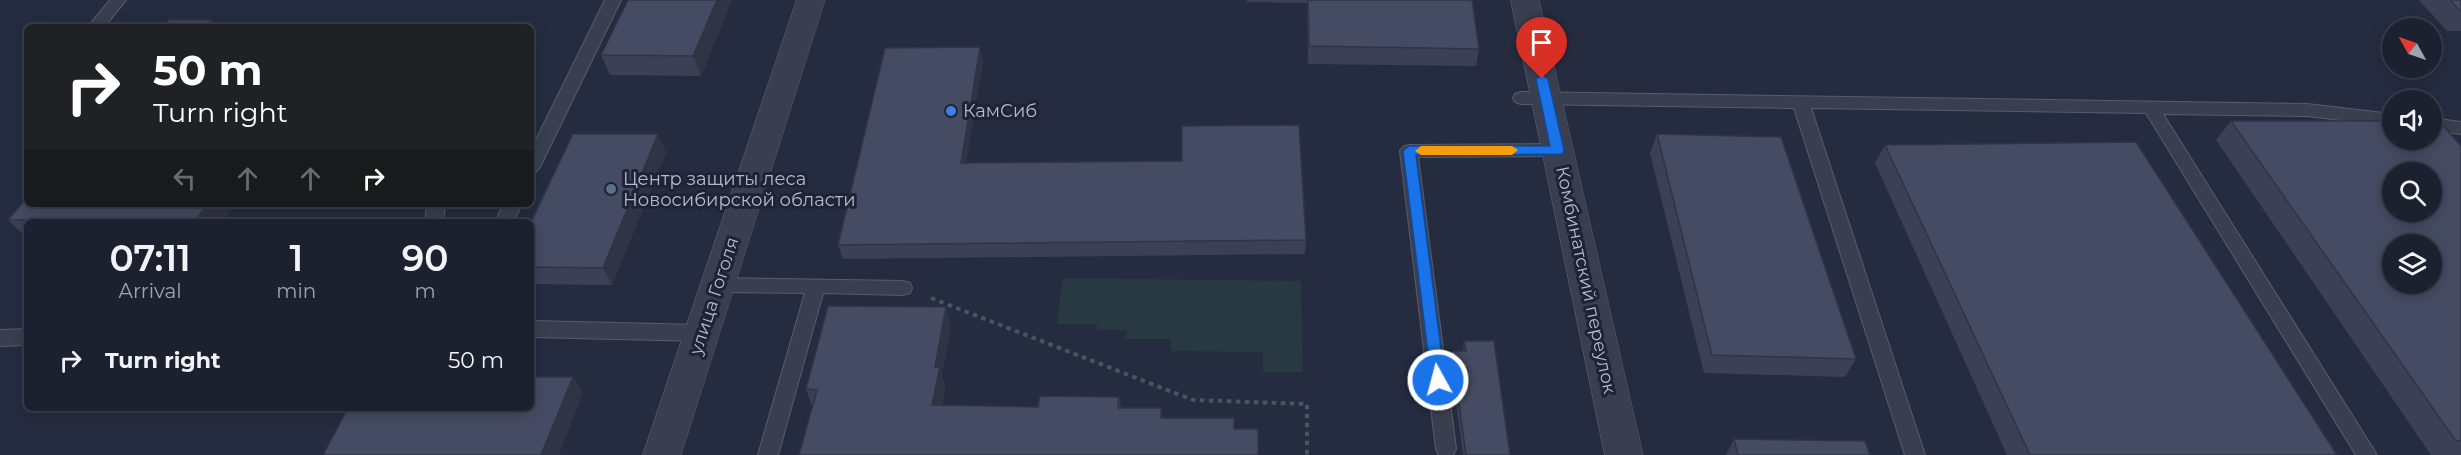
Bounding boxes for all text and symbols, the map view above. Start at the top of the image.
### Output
pin [1516,17,1567,79]
north arrow [2382,18,2442,78]
map controls [2382,18,2442,294]
icon: arrive [1525,26,1558,59]
text: 50 m [153,44,262,96]
icon: right [54,48,132,126]
button: sound [2382,90,2442,150]
text: Turn right [153,96,288,129]
place label: КамСиб [963,100,1037,122]
marker: КамСиб [944,104,958,118]
icon: left [168,162,201,195]
icon: ahead [231,162,264,195]
icon: ahead [294,162,327,195]
icon: right [357,162,390,195]
button: search [2382,162,2442,222]
street label: Комбинатский переулок [1551,164,1621,396]
place label: Центр защиты леса Новосибирской области [623,168,856,211]
marker: Центр защиты леса Новосибирской области [604,182,618,196]
street label: улица Гоголя [684,234,743,359]
button: layers [2382,234,2442,294]
text: 07:11 [109,236,191,280]
text: 1 [289,236,303,280]
text: 90 [402,236,449,280]
text: Arrival [119,279,182,303]
text: min [276,279,316,303]
text: m [415,279,436,303]
icon: right [54,344,87,377]
text: Turn right [105,347,220,374]
text: 50 m [448,347,504,374]
position arrow [1406,348,1470,412]

